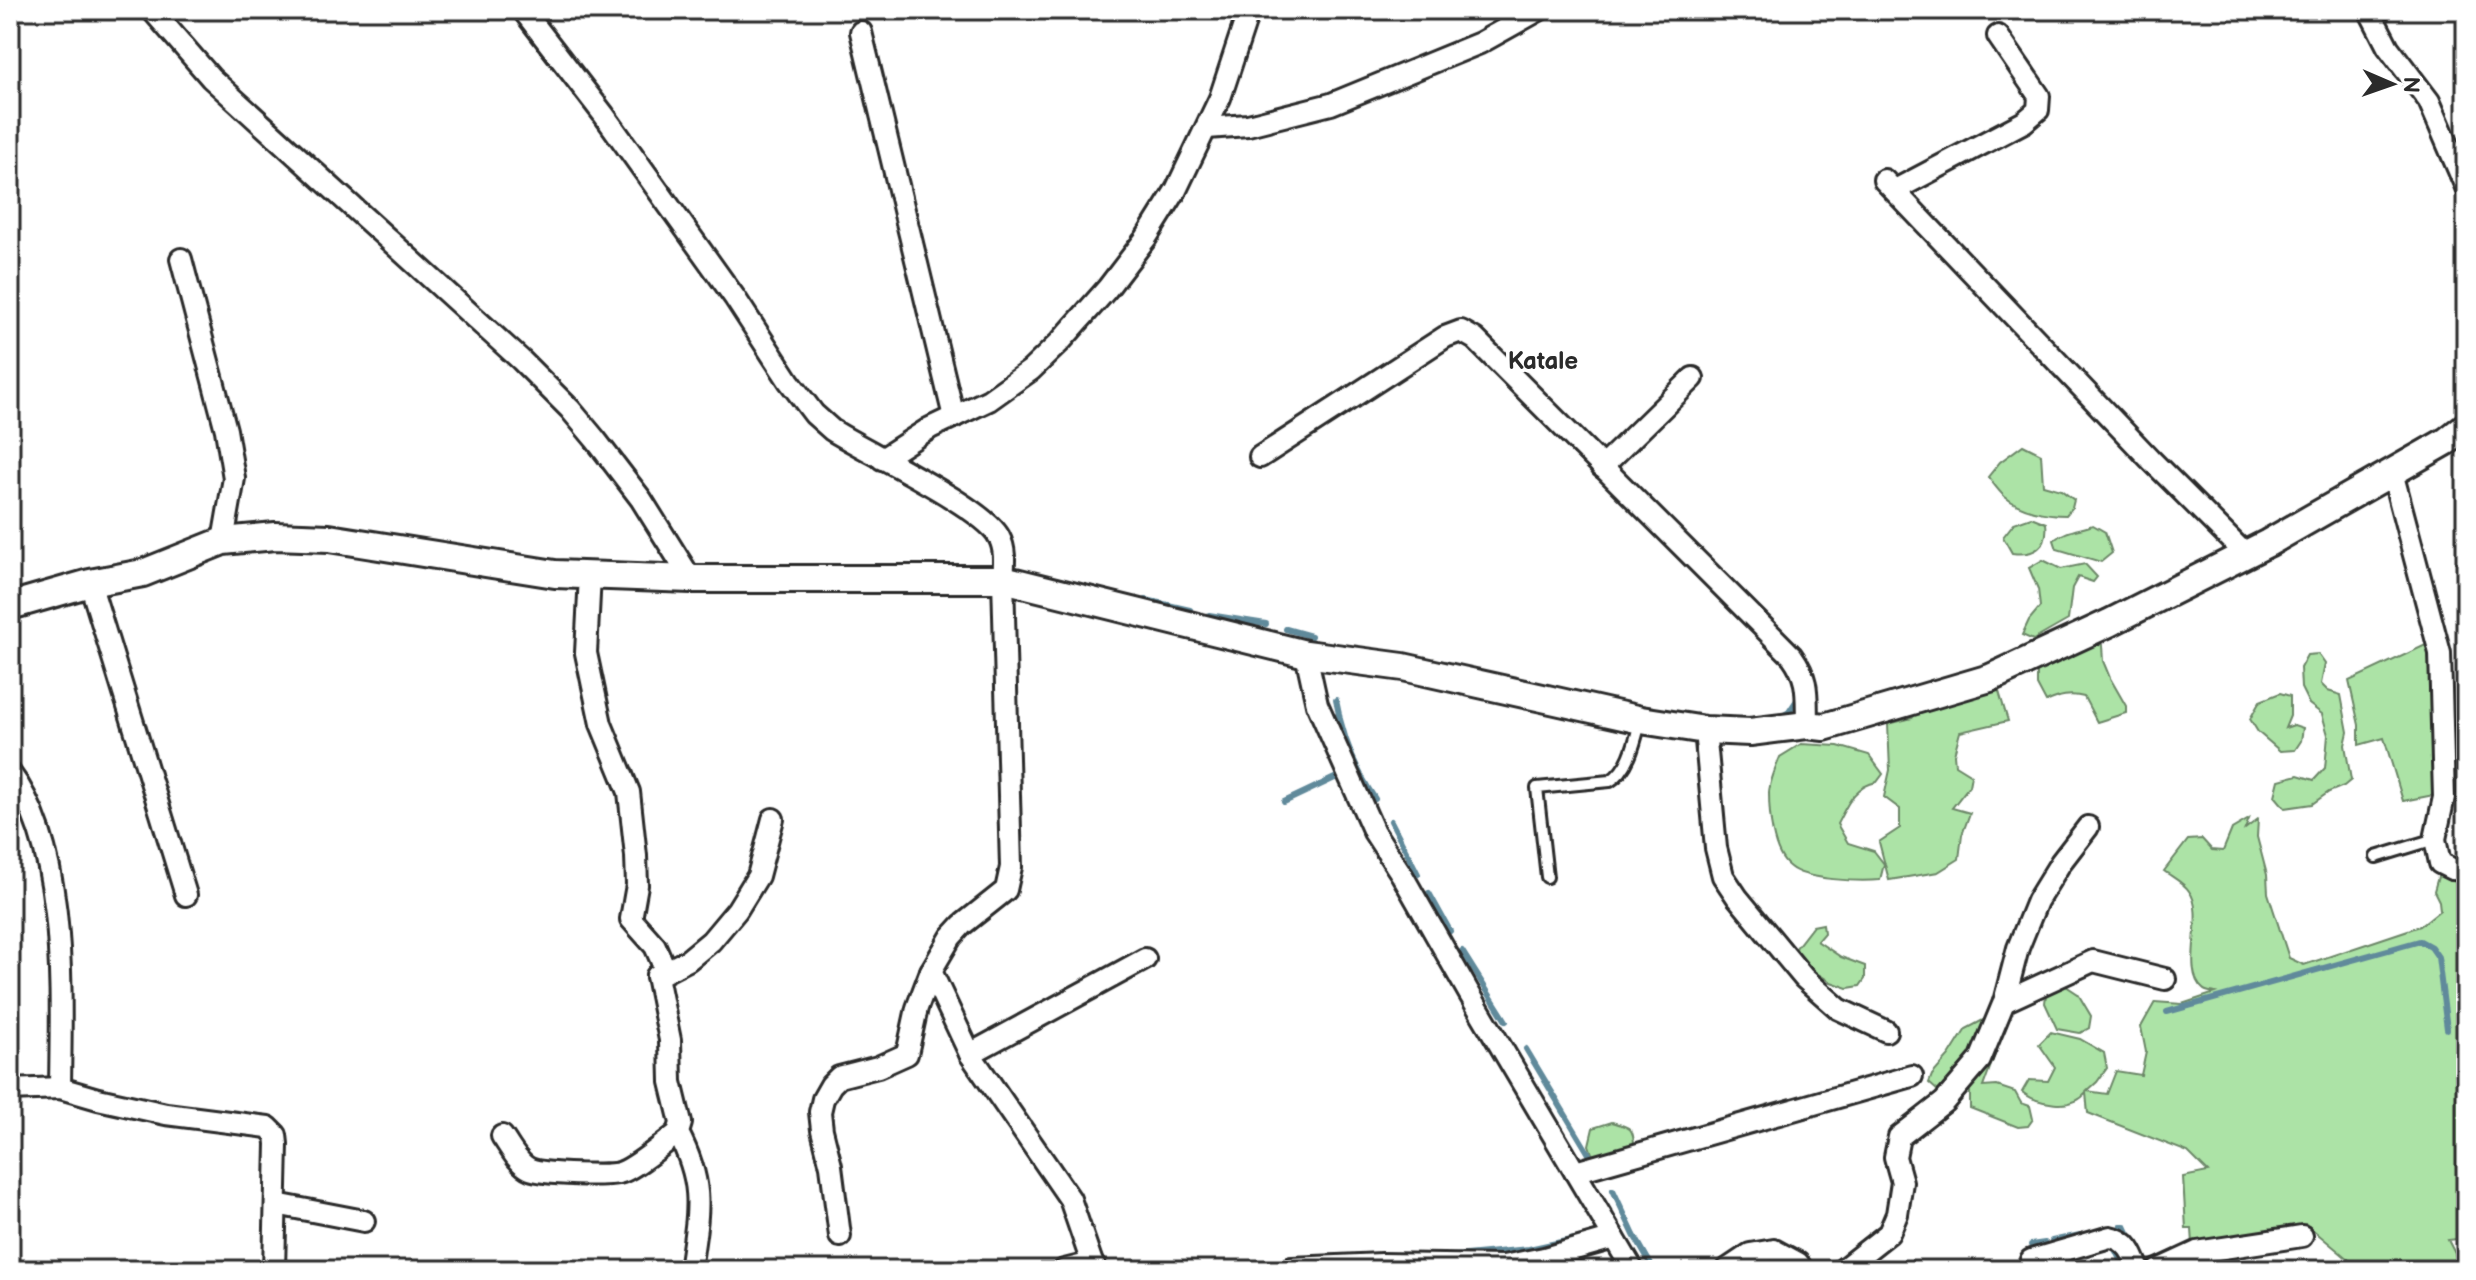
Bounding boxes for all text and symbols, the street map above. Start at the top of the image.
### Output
north arrow [2352,44,2432,124]
text: N [2397,76,2424,93]
district label: Katale [1508,347,1578,376]

